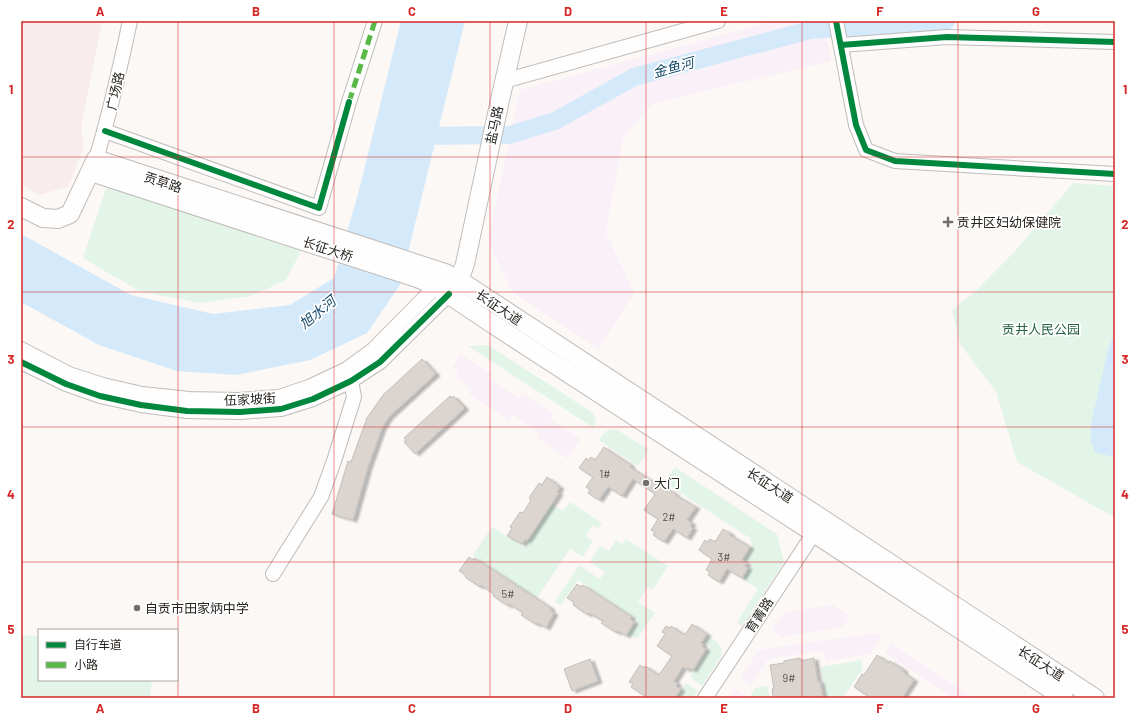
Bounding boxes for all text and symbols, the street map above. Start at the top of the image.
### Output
text: A [96,3,105,19]
text: B [252,3,260,19]
text: C [408,3,416,19]
text: D [564,3,572,19]
text: E [720,3,728,19]
text: F [876,3,884,19]
text: G [1032,3,1040,19]
water label: 金鱼河 [651,53,698,81]
street label: 广场路 [103,70,127,112]
text: 1 [9,81,13,97]
text: 1 [1123,81,1127,97]
street label: 盐马路 [482,104,506,146]
street label: 贡草路 [142,168,184,196]
place label: 贡井区妇幼保健院 [957,214,1061,230]
text: 2 [7,216,15,232]
marker: 贡井区妇幼保健院 [942,216,954,228]
text: 2 [1121,216,1129,232]
street label: 长征大桥 [301,233,355,265]
street label: 长征大道 [473,286,525,328]
water label: 旭水河 [295,290,341,332]
park label: 贡井人民公园 [1002,321,1080,337]
text: 3 [7,351,15,367]
text: 3 [1121,351,1129,367]
street label: 伍家坡街 [224,390,276,408]
street label: 长征大道 [744,464,796,506]
house number: 1# [599,467,611,480]
place label: 大门 [654,475,680,491]
marker: 大门 [641,478,651,488]
text: 4 [7,486,15,502]
text: 4 [1121,486,1129,502]
house number: 2# [662,510,676,523]
house number: 3# [718,550,730,563]
house number: 5# [502,587,514,600]
street label: 育菁路 [742,594,776,636]
place label: 自贡市田家炳中学 [145,600,249,616]
marker: 自贡市田家炳中学 [132,603,142,613]
text: 5 [7,621,15,637]
text: 5 [1121,621,1129,637]
legend [38,629,178,681]
text: 自行车道 [74,637,122,651]
street label: 长征大道 [1015,642,1067,684]
text: 小路 [74,657,98,671]
house number: 9# [783,671,795,684]
text: A [96,700,105,716]
text: B [252,700,260,716]
text: C [408,700,416,716]
text: D [564,700,572,716]
text: E [720,700,728,716]
text: F [876,700,884,716]
text: G [1032,700,1040,716]

